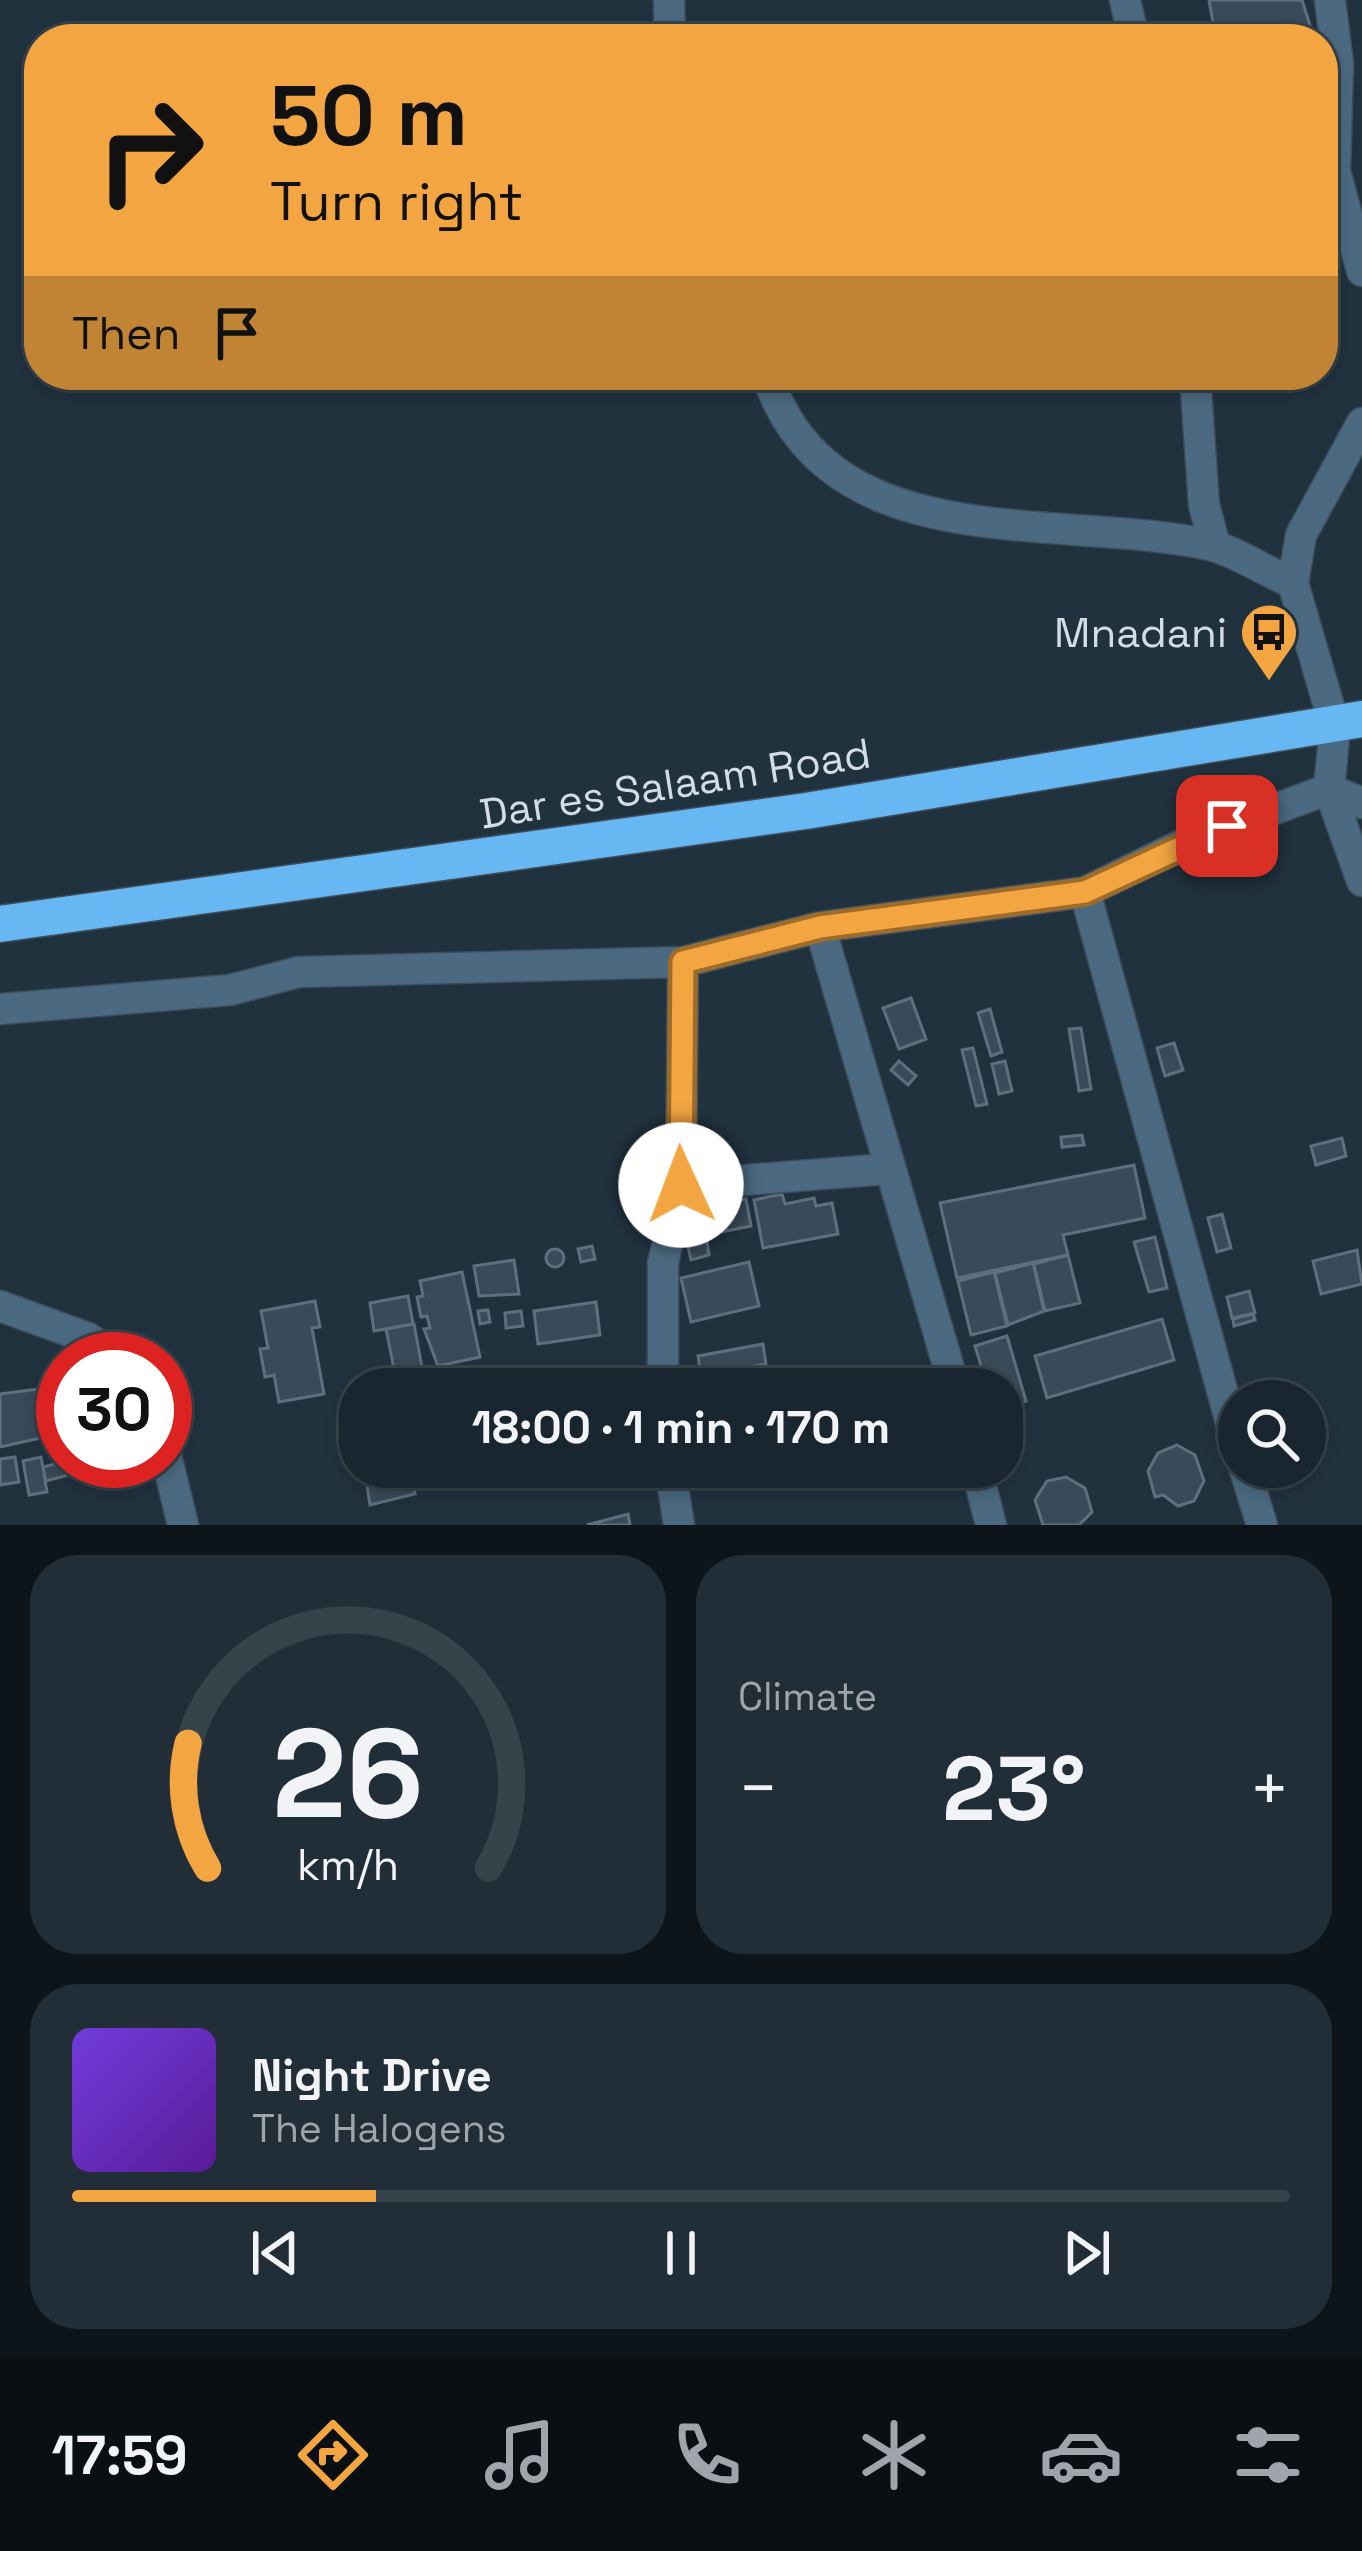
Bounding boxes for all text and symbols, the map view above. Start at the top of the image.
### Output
text: 50 m [270,62,468,170]
icon: right [72,72,228,228]
text: Turn right [270,167,523,236]
icon: arrive [204,300,270,366]
text: Then [72,305,180,362]
bus stop icon: Mnadani [1238,601,1300,683]
place label: Mnadani [1054,606,1227,659]
street label: Dar es Salaam Road [476,726,874,841]
pin [1176,775,1278,877]
icon: arrive [1194,793,1260,859]
position arrow [618,1122,744,1248]
speed limit sign: 30 [36,1332,192,1488]
map controls [1218,1380,1326,1488]
button: search [1218,1380,1326,1488]
text: 18:00 · 1 min · 170 m [472,1399,890,1456]
text: Climate [738,1672,877,1721]
text: 26 [272,1694,424,1853]
text: 23° [942,1731,1086,1846]
text: − [738,1746,779,1830]
text: + [1249,1746,1290,1830]
text: km/h [297,1837,399,1892]
text: Night Drive [252,2047,492,2104]
text: The Halogens [252,2104,506,2153]
icon: previous [242,2220,308,2286]
icon: pause [648,2220,714,2286]
icon: next [1054,2220,1120,2286]
icon: directions [291,2413,375,2497]
icon: music [478,2413,562,2497]
icon: phone [665,2413,749,2497]
icon: climate [852,2413,936,2497]
icon: car [1039,2413,1123,2497]
icon: filters [1226,2413,1310,2497]
text: 17:59 [52,2421,188,2490]

